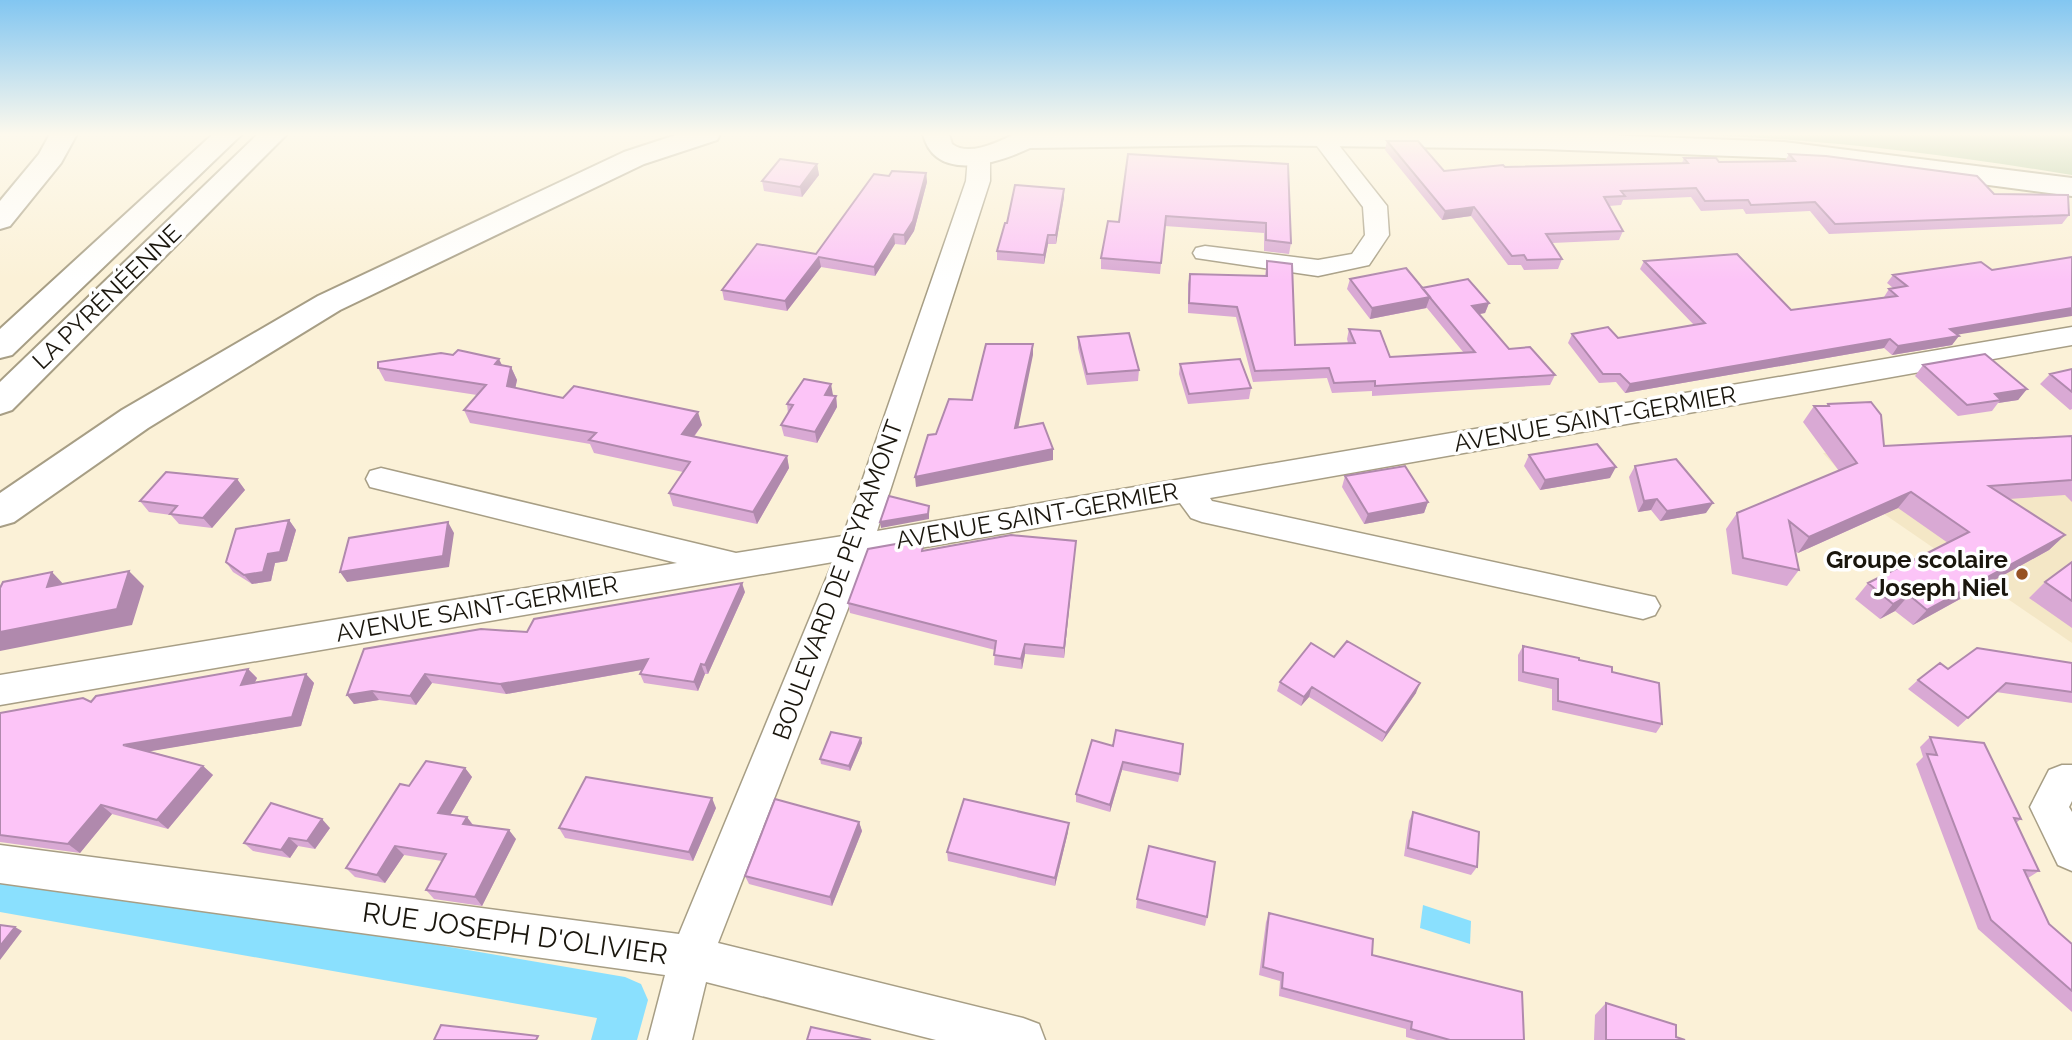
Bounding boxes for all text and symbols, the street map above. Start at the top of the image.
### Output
street label: LA PYRÉNÉENNE [26,218,187,375]
street label: AVENUE SAINT-GERMIER [1452,379,1738,458]
street label: BOULEVARD DE PEYRAMONT [766,416,909,744]
street label: AVENUE SAINT-GERMIER [894,476,1180,555]
place label: Groupe scolaire Joseph Niel [1826,545,2008,602]
marker: Groupe scolaire Joseph Niel [2014,566,2030,582]
street label: AVENUE SAINT-GERMIER [334,569,620,648]
street label: RUE JOSEPH D'OLIVIER [360,896,670,971]

